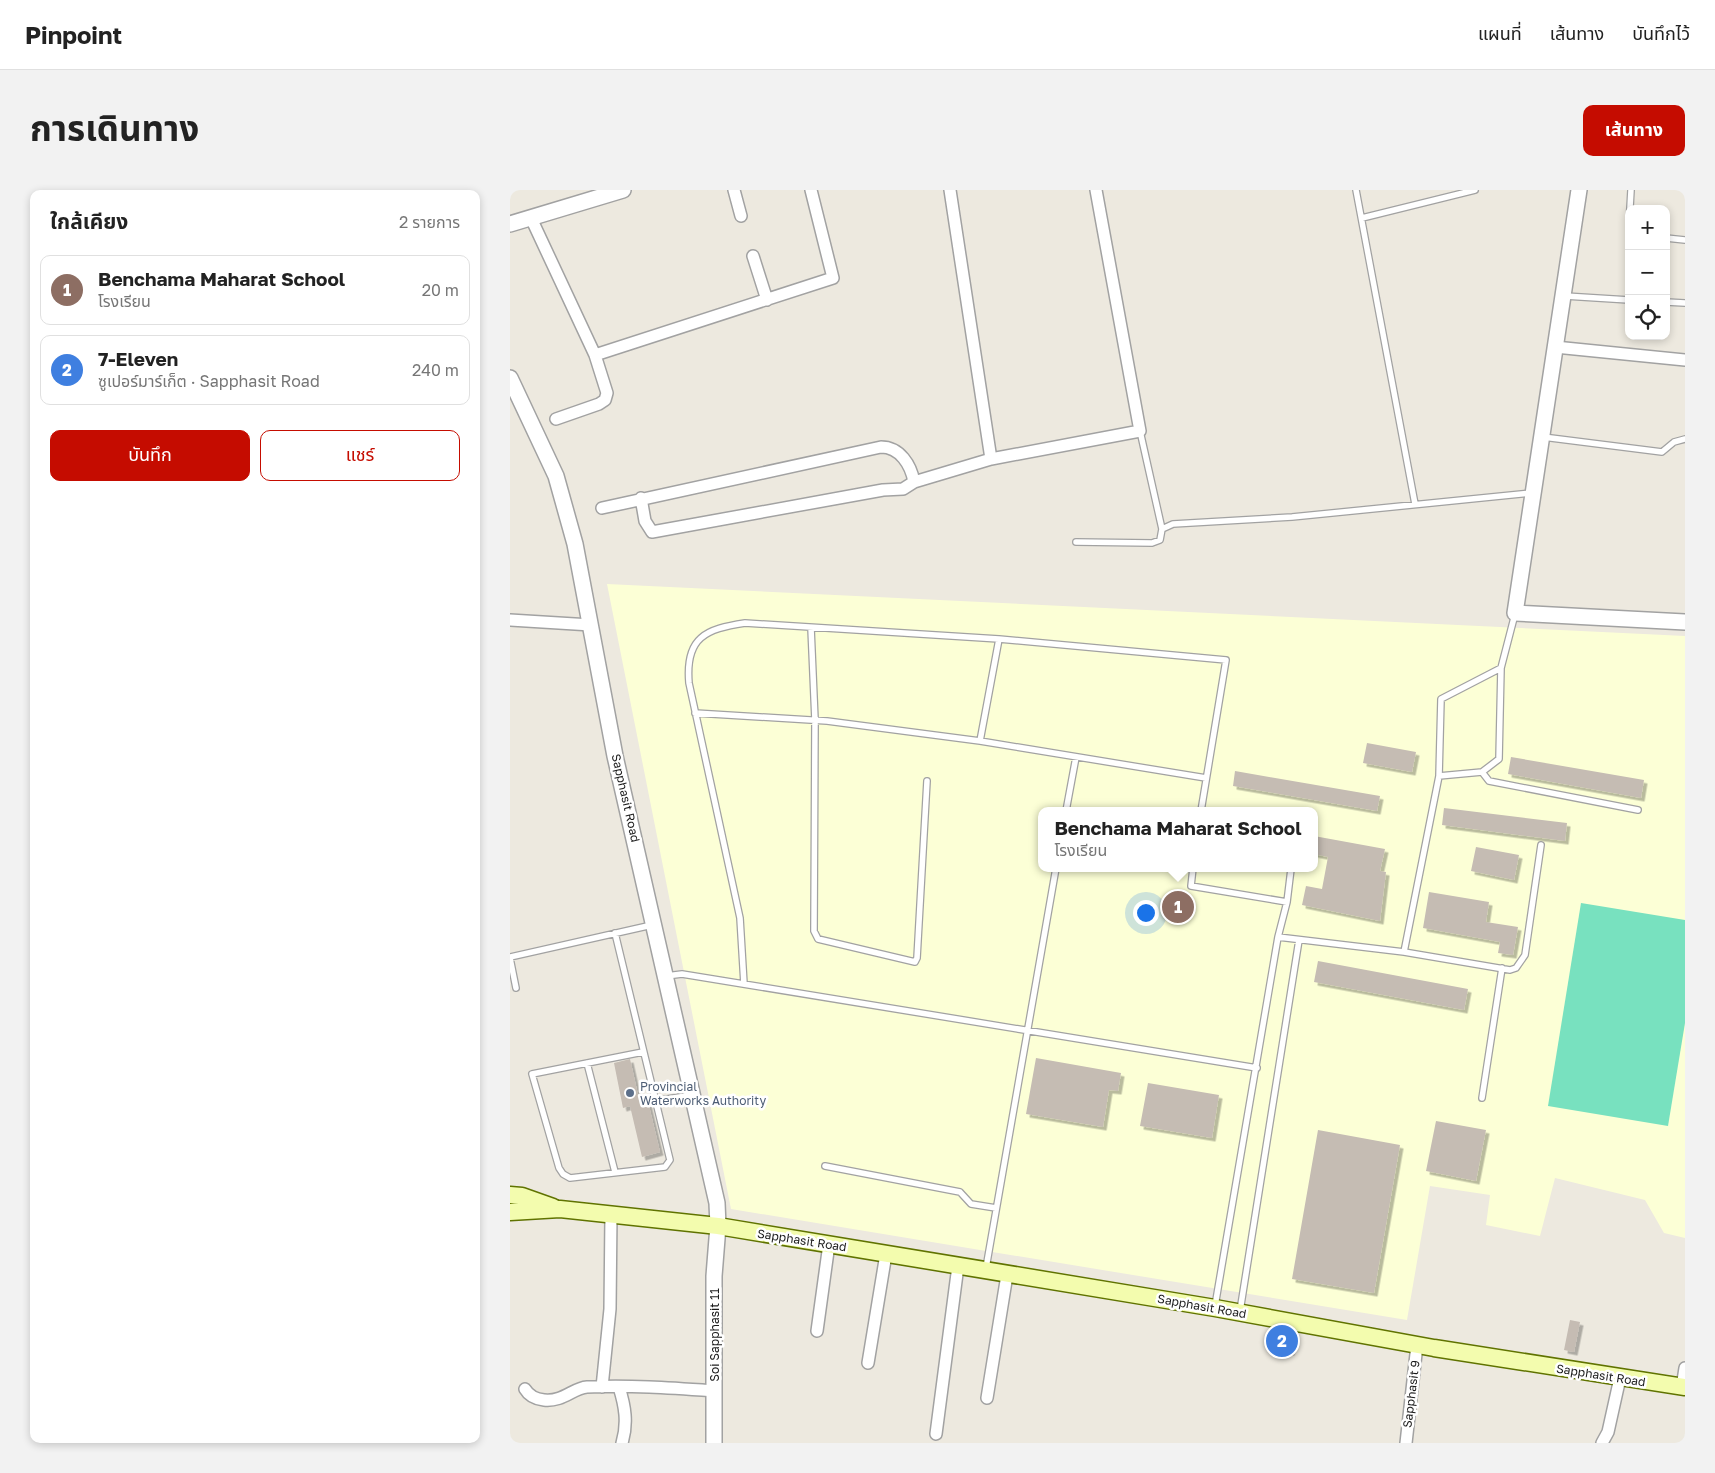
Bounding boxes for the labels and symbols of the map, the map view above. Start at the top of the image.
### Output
street label: Sapphasit Road [609,752,643,844]
pin: 1 [1162,888,1194,926]
your location [1133,900,1159,926]
place label: Provincial Waterworks Authority [640,1079,766,1108]
marker: Provincial Waterworks Authority [624,1087,636,1099]
street label: Sapphasit Road [756,1226,848,1254]
street label: Soi Sapphasit 11 [707,1288,722,1382]
street label: Sapphasit Road [1156,1291,1248,1321]
pin: 2 [1266,1322,1298,1360]
street label: Sapphasit 9 [1399,1359,1423,1429]
street label: Sapphasit Road [1555,1361,1647,1389]

